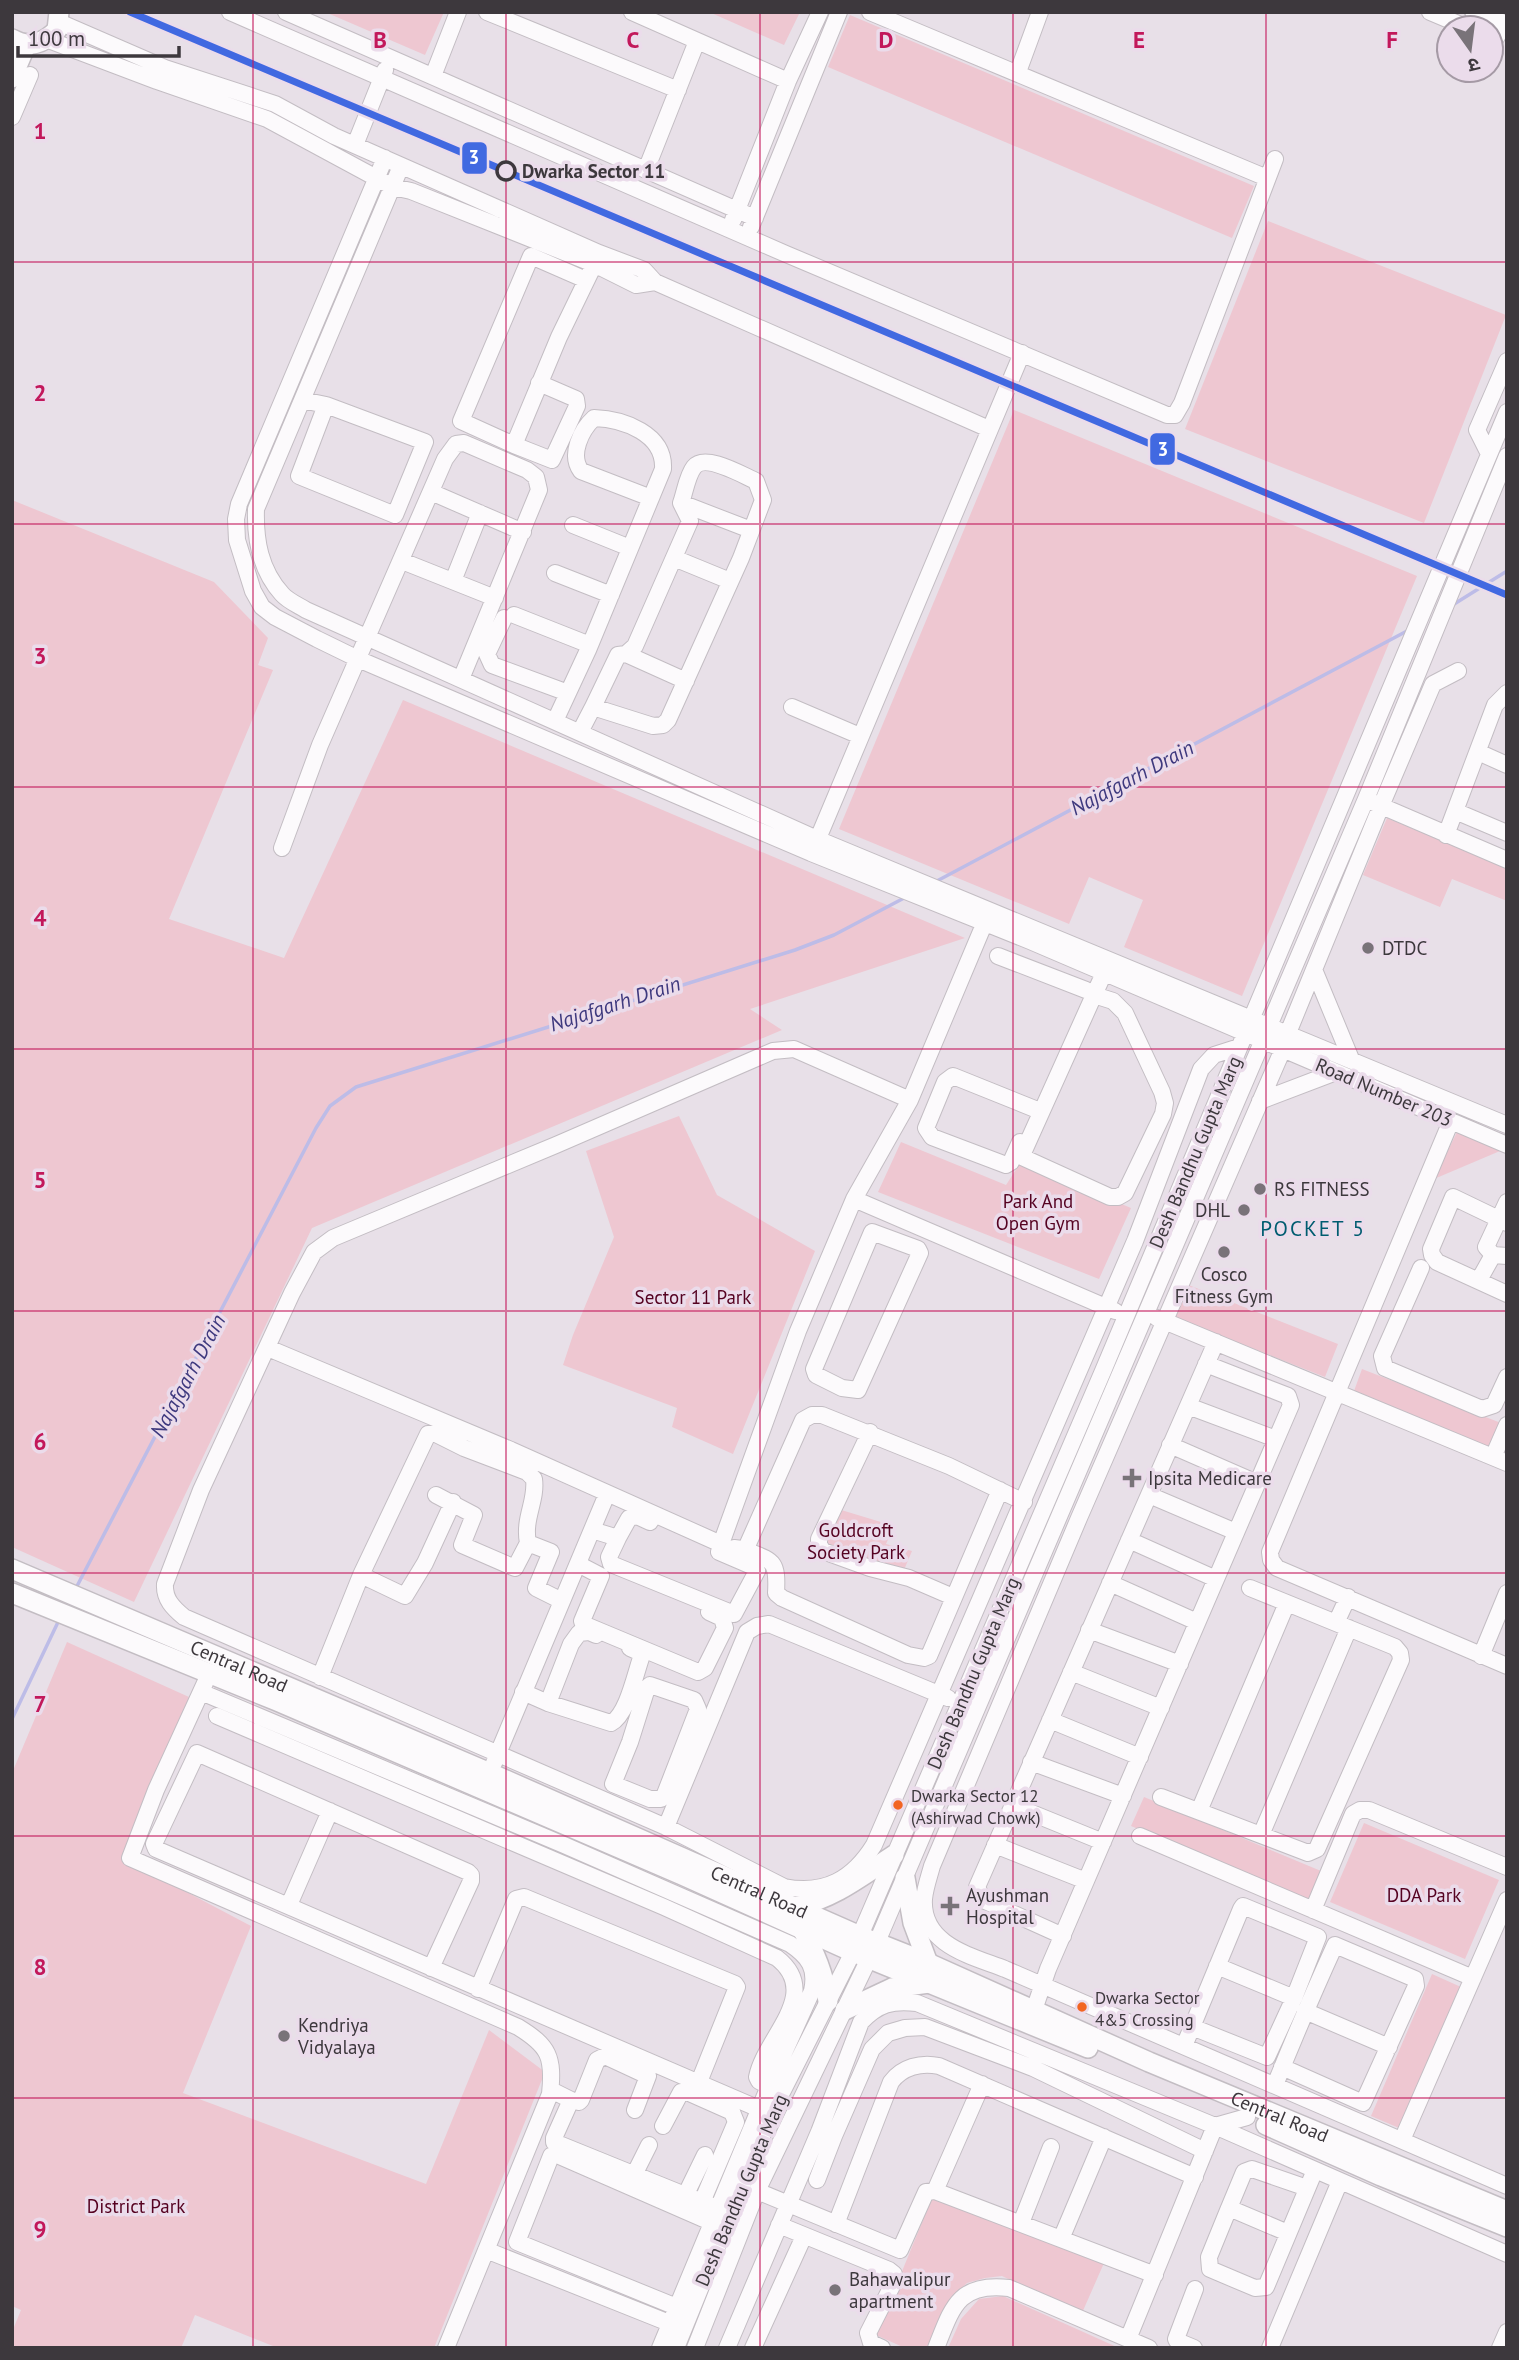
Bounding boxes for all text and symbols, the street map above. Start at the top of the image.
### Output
scale bar [18,14,178,58]
north arrow [1435,14,1505,84]
text: 100 m [28,25,85,52]
text: B [373,25,387,54]
text: C [627,25,640,54]
text: D [879,25,893,54]
text: E [1133,25,1145,54]
text: F [1386,25,1398,54]
text: उ [1465,53,1482,79]
text: 1 [33,116,47,145]
line badge: 3 [461,141,488,175]
text: 3 [469,145,479,169]
place label: Dwarka Sector 11 [522,159,665,183]
marker: Dwarka Sector 11 [496,161,516,181]
text: 2 [33,378,47,407]
line badge: 3 [1149,432,1176,466]
text: 3 [1158,437,1168,461]
text: 3 [33,641,47,670]
water label: Najafgarh Drain [1065,734,1198,821]
text: 4 [33,903,47,932]
place label: DTDC [1382,936,1427,960]
marker: DTDC [1360,940,1376,956]
water label: Najafgarh Drain [546,970,684,1037]
street label: Desh Bandhu Gupta Marg [1144,1052,1246,1252]
street label: Road Number 203 [1312,1052,1456,1132]
text: 5 [33,1165,47,1194]
place label: RS FITNESS [1274,1177,1370,1201]
marker: RS FITNESS [1252,1181,1268,1197]
park label: Park And Open Gym [996,1189,1080,1235]
place label: DHL [1195,1198,1230,1222]
marker: DHL [1236,1202,1252,1218]
district label: POCKET 5 [1260,1215,1366,1242]
marker: Cosco Fitness Gym [1216,1244,1232,1260]
place label: Cosco Fitness Gym [1175,1262,1273,1308]
park label: Sector 11 Park [635,1285,751,1309]
water label: Najafgarh Drain [144,1309,231,1442]
text: 6 [33,1427,47,1456]
place label: Ipsita Medicare [1148,1466,1272,1490]
marker: Ipsita Medicare [1122,1468,1142,1488]
park label: Goldcroft Society Park [807,1518,905,1564]
street label: Desh Bandhu Gupta Marg [922,1573,1024,1773]
street label: Central Road [187,1635,291,1697]
text: 7 [33,1689,47,1718]
place label: Dwarka Sector 12 (Ashirwad Chowk) [911,1785,1040,1829]
marker: Dwarka Sector 12 (Ashirwad Chowk) [891,1798,905,1812]
street label: Central Road [707,1860,812,1923]
place label: Ayushman Hospital [966,1883,1049,1929]
park label: DDA Park [1387,1883,1461,1907]
marker: Ayushman Hospital [940,1896,960,1916]
text: 8 [33,1952,47,1981]
place label: Dwarka Sector 4&5 Crossing [1095,1987,1200,2031]
marker: Dwarka Sector 4&5 Crossing [1075,2000,1089,2014]
place label: Kendriya Vidyalaya [297,2013,376,2059]
marker: Kendriya Vidyalaya [276,2028,292,2044]
street label: Central Road [1227,2085,1332,2147]
street label: Desh Bandhu Gupta Marg [690,2090,792,2290]
park label: District Park [87,2194,185,2218]
text: 9 [33,2214,47,2243]
place label: Bahawalipur apartment [849,2267,951,2313]
marker: Bahawalipur apartment [827,2282,843,2298]

